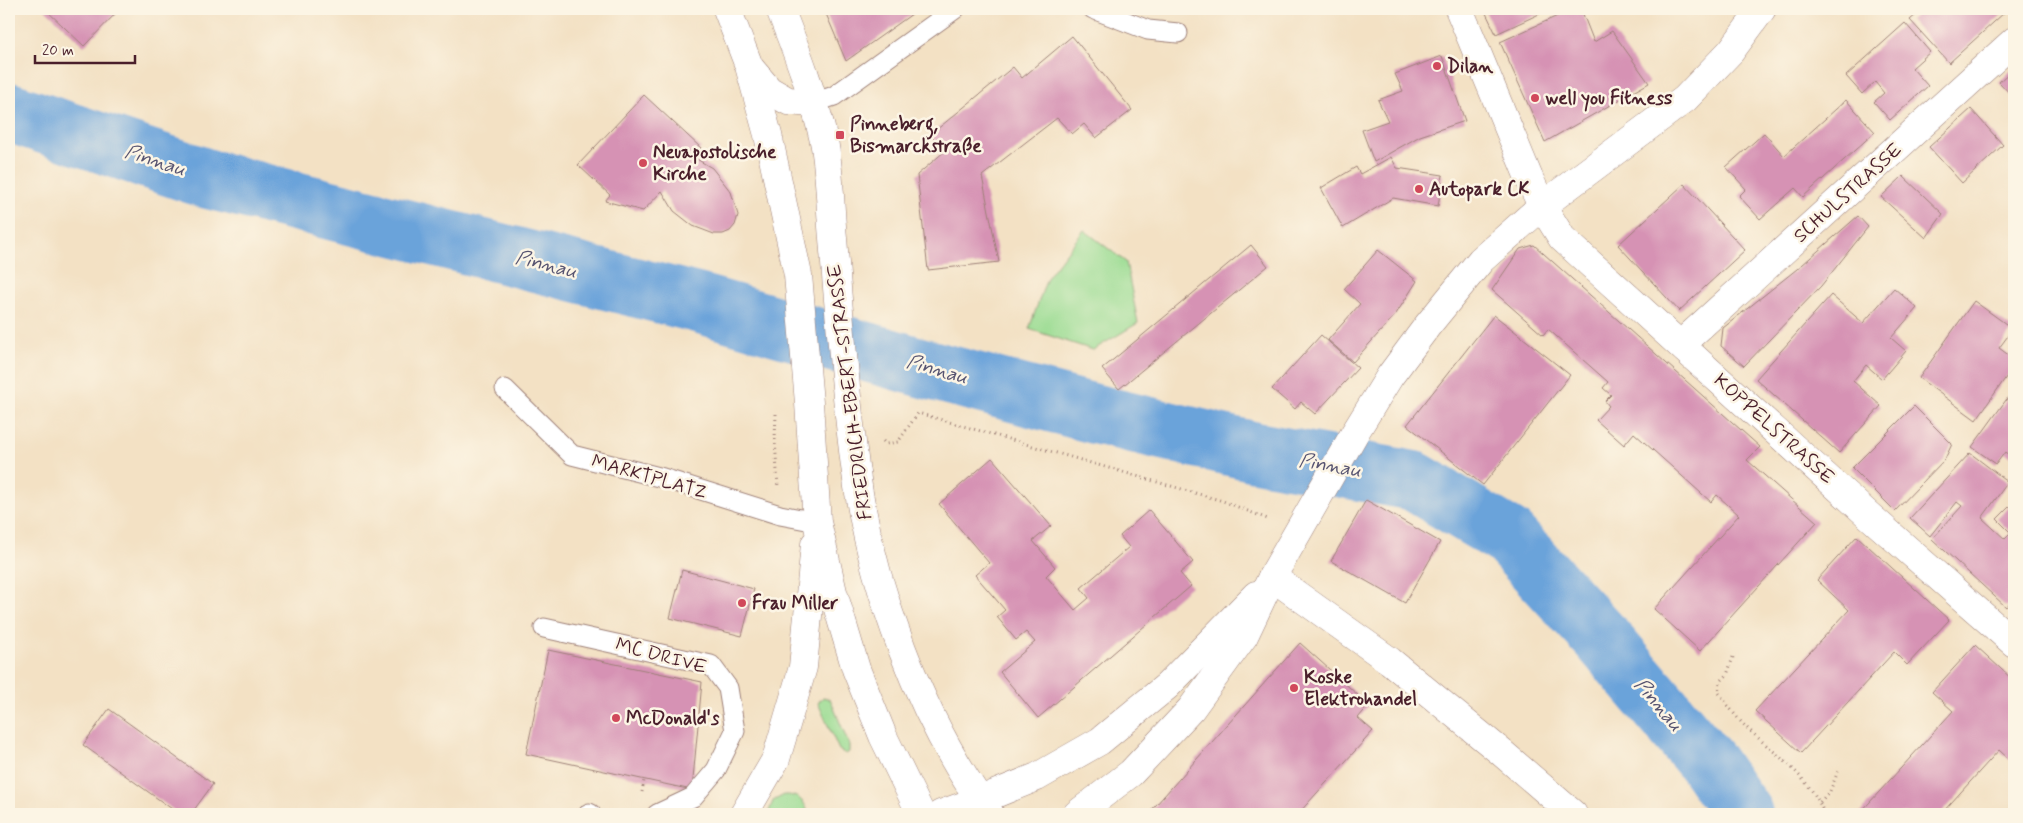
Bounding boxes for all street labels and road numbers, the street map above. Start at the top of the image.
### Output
street label: SCHULSTRASSE [1788,138,1908,248]
street label: FRIEDRICH-EBERT-STRASSE [822,263,878,521]
street label: KOPPELSTRASSE [1708,368,1840,490]
street label: MARKTPLATZ [589,449,710,505]
street label: MC DRIVE [613,632,709,680]

